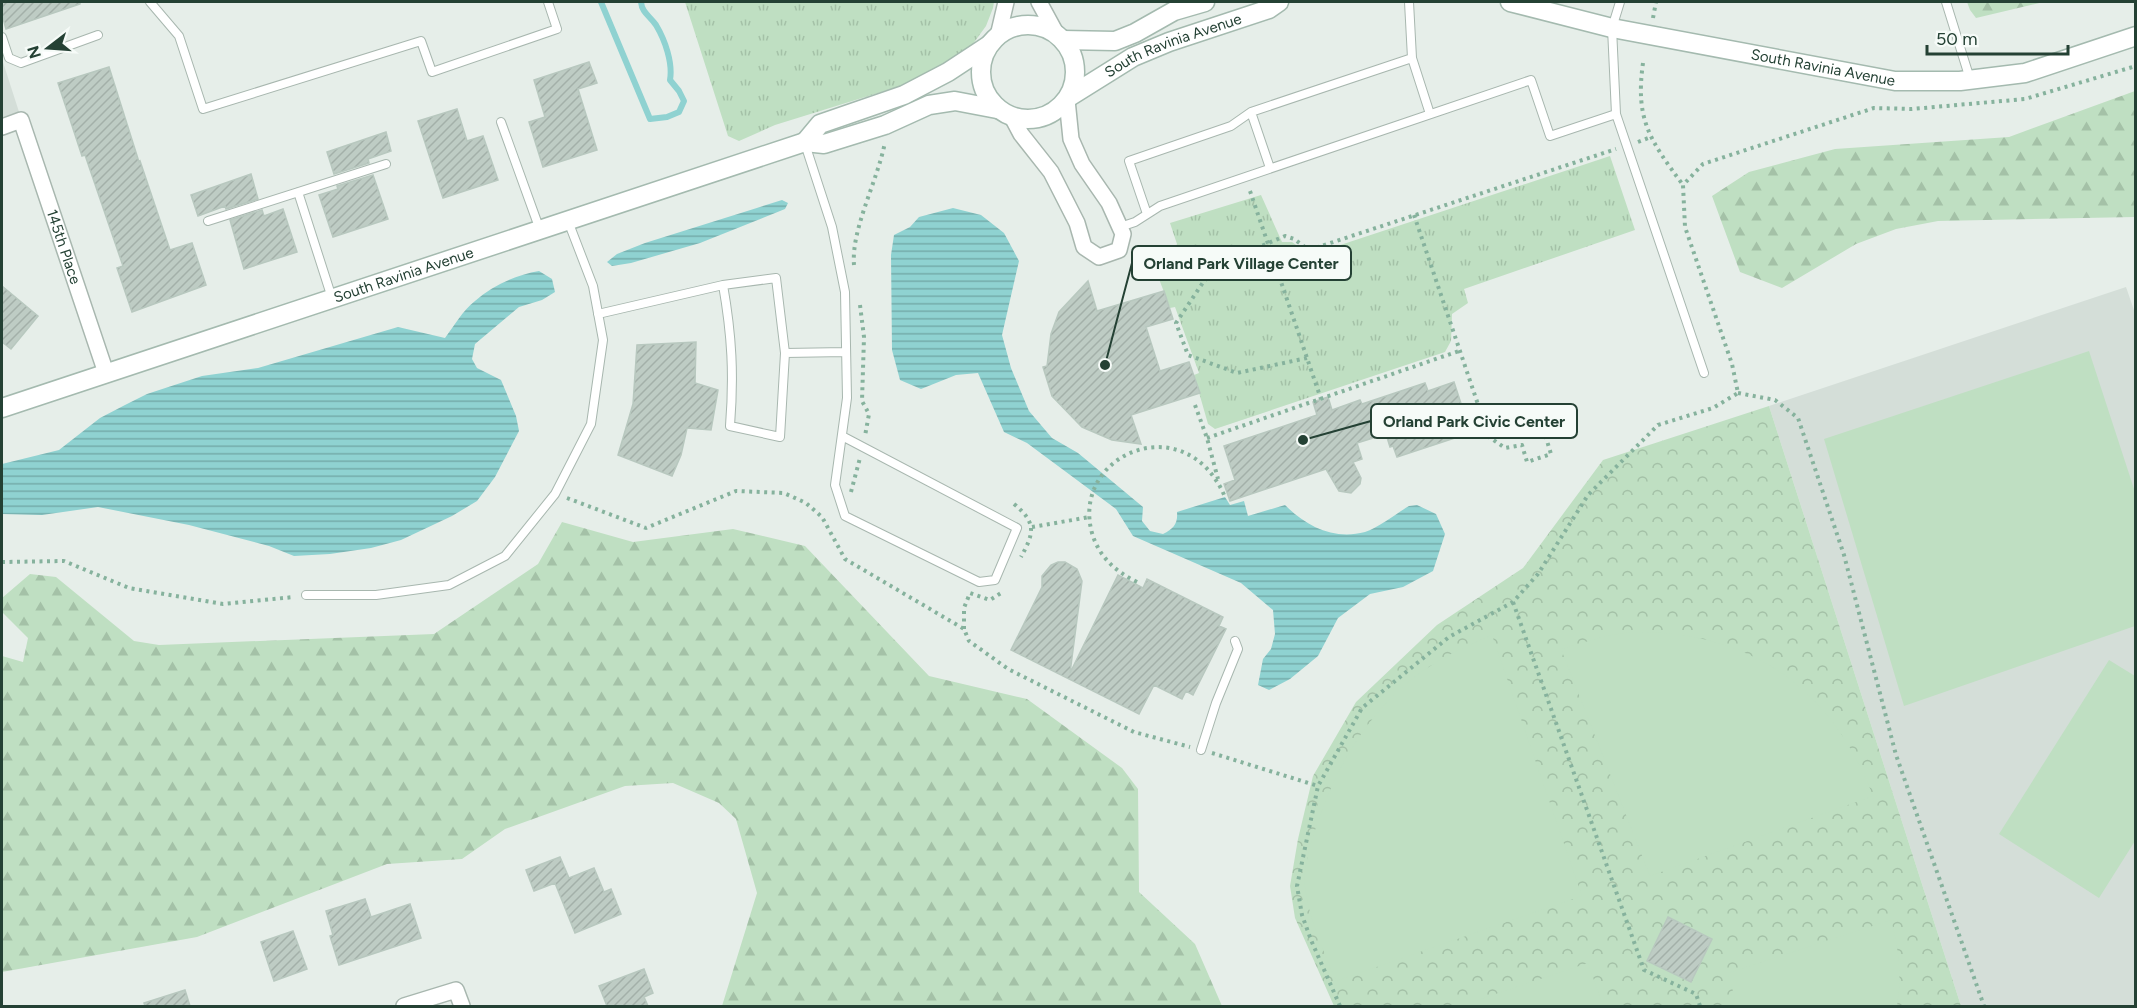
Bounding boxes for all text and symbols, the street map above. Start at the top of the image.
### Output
street label: South Ravinia Avenue [1101,10,1244,81]
north arrow [18,18,78,78]
scale bar [1927,18,2068,56]
text: 50 m [1936,28,1978,50]
text: N [23,44,45,61]
street label: South Ravinia Avenue [1750,45,1897,90]
street label: 145th Place [43,207,85,287]
street label: South Ravinia Avenue [331,243,476,307]
callout: Orland Park Village Center [1132,246,1351,280]
text: Orland Park Village Center [1143,254,1339,273]
callout: Orland Park Civic Center [1371,404,1577,438]
text: Orland Park Civic Center [1383,412,1565,431]

